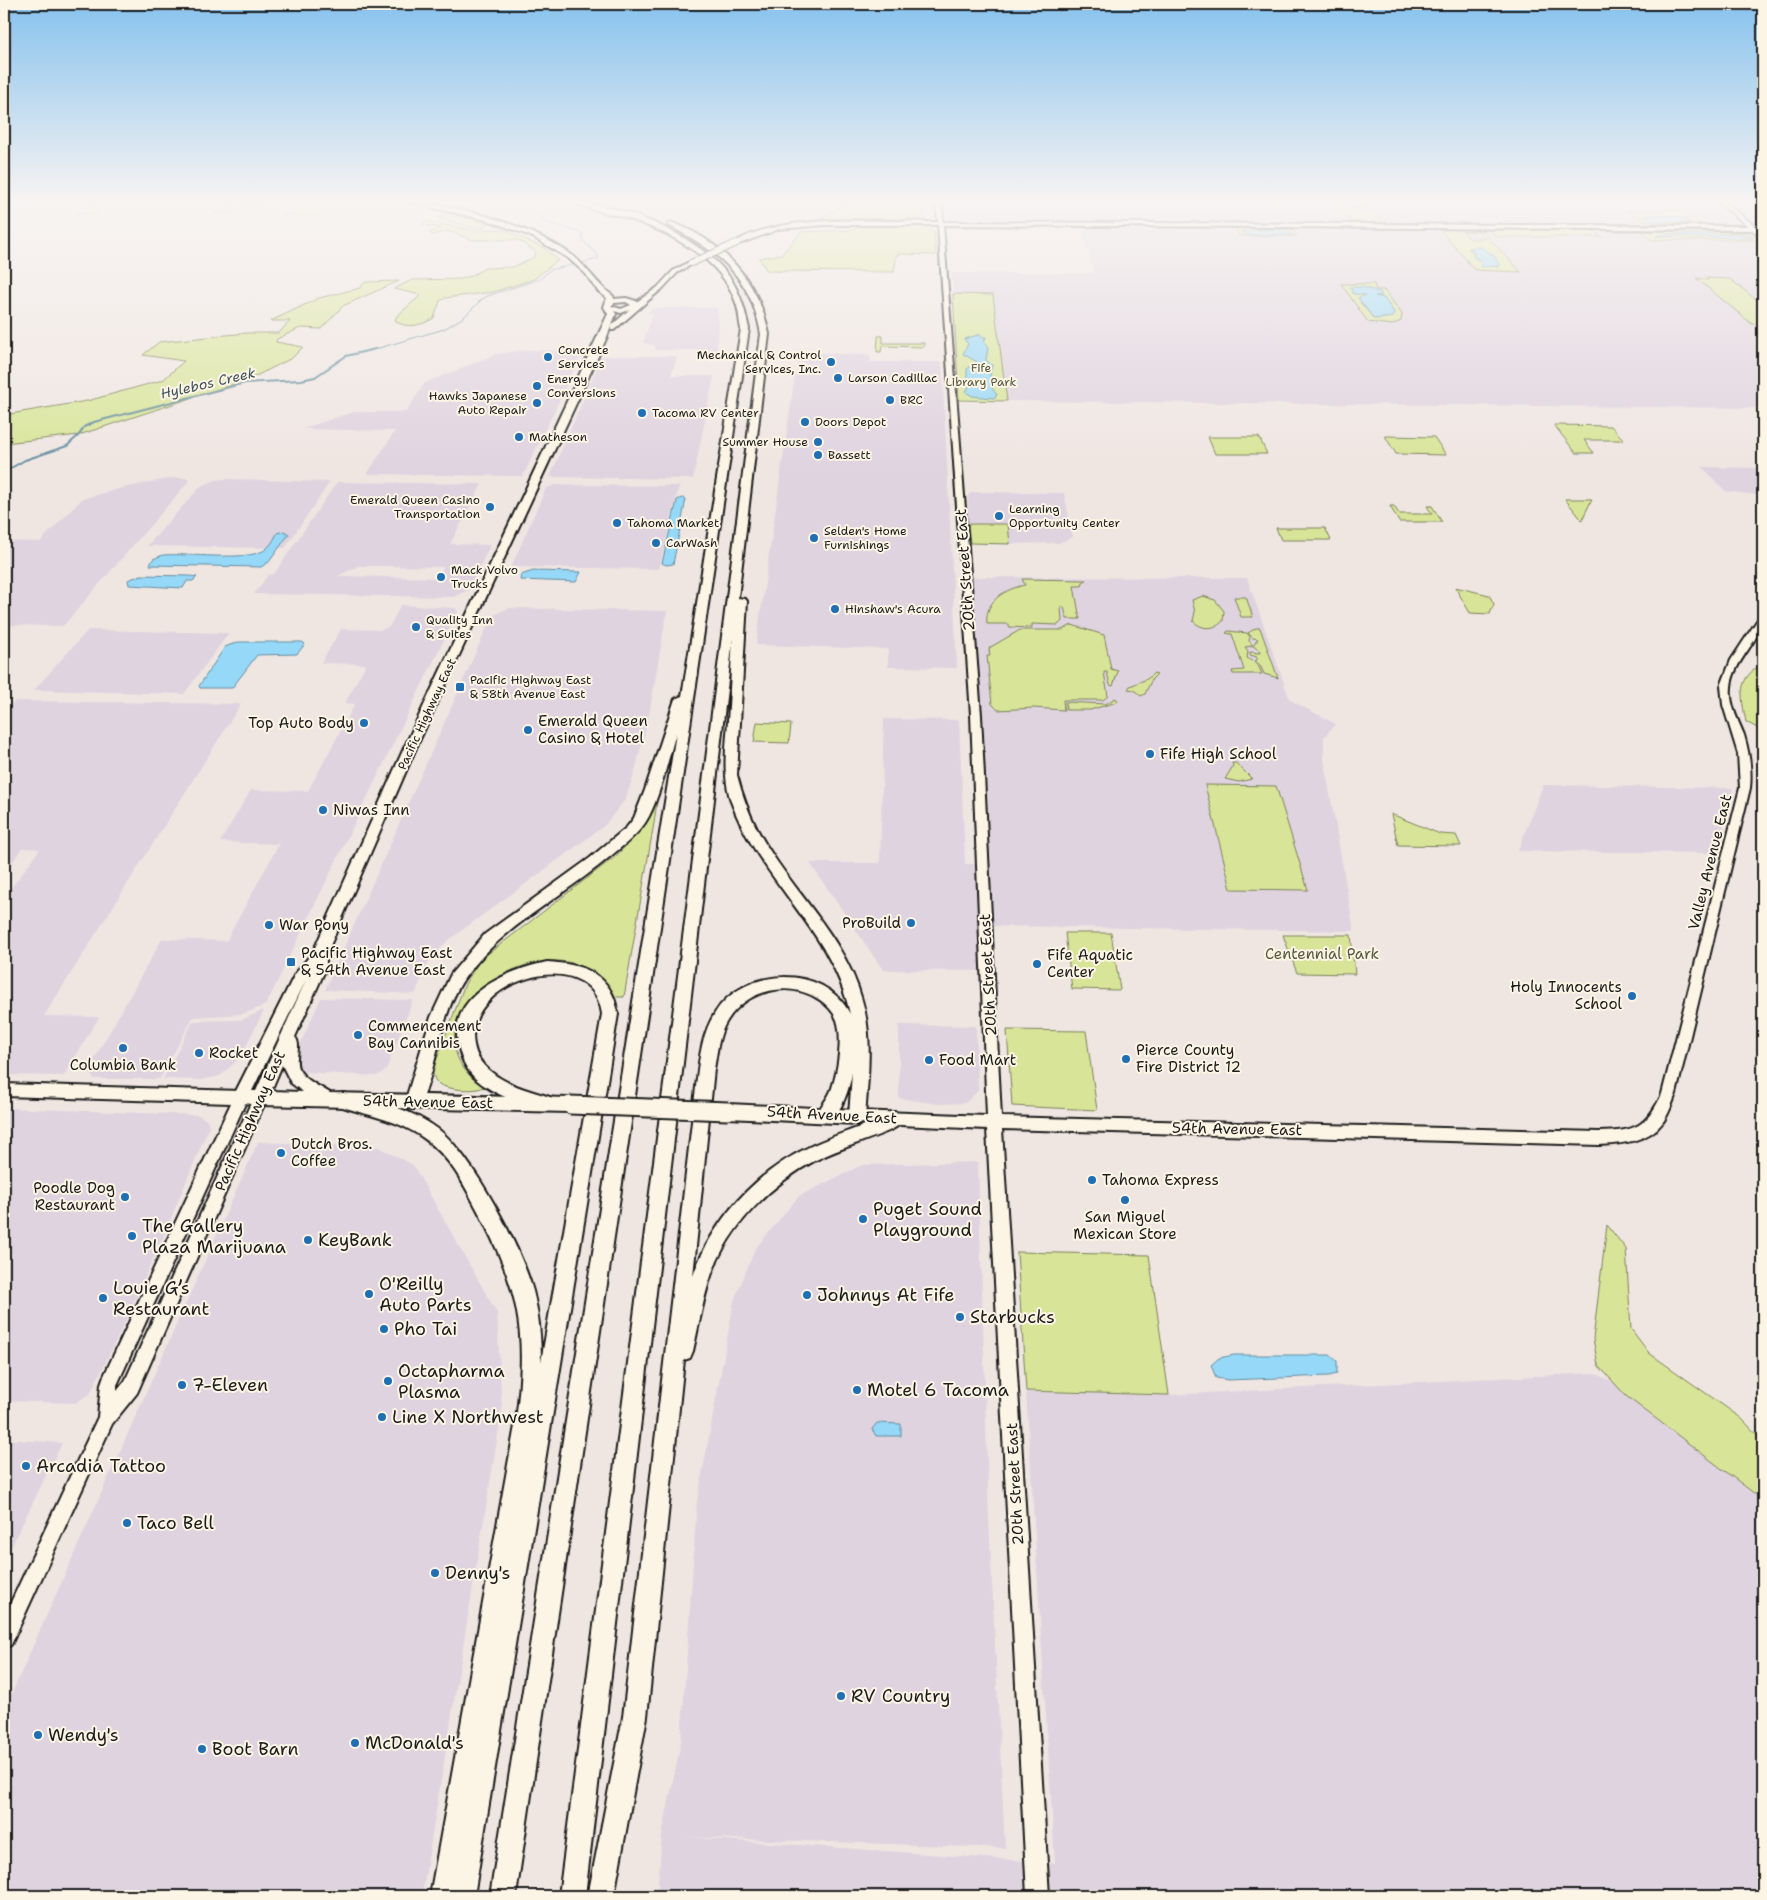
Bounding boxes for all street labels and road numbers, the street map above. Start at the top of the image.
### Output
street label: 20th Street East [951,508,979,632]
street label: Pacific Highway East [394,656,460,772]
street label: Valley Avenue East [1683,792,1737,932]
street label: 20th Street East [975,913,1001,1037]
street label: Pacific Highway East [210,1048,290,1194]
street label: 54th Avenue East [363,1091,493,1113]
street label: 54th Avenue East [766,1102,898,1128]
street label: 54th Avenue East [1172,1118,1302,1140]
street label: 20th Street East [1002,1422,1028,1546]

